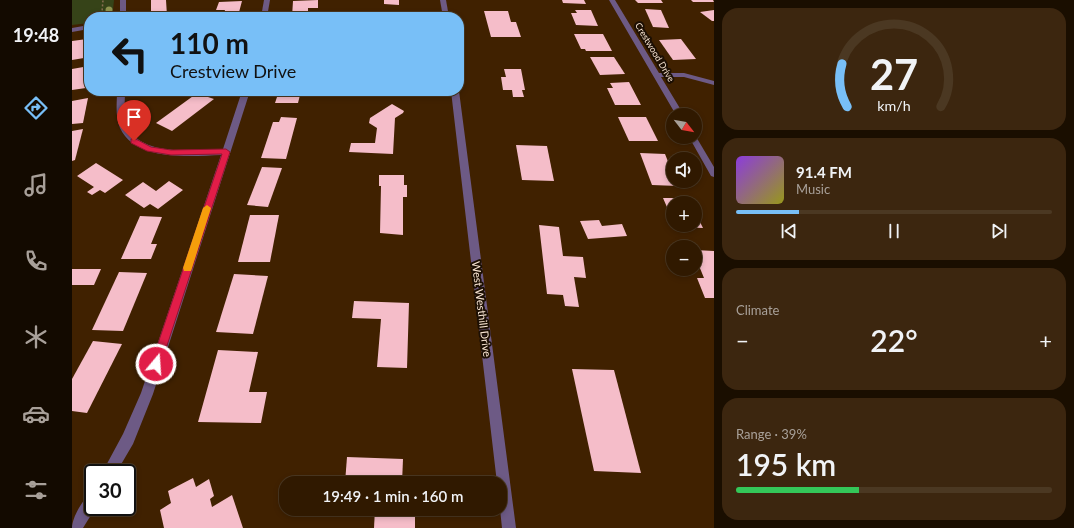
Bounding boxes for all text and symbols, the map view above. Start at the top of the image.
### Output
street label: Crestwood Drive [633,20,677,84]
text: 19:48 [13,24,59,46]
text: 110 m [170,26,249,60]
icon: left [104,28,156,80]
text: 27 [870,49,918,99]
text: Crestview Drive [170,60,296,82]
icon: directions [22,94,50,122]
text: km/h [877,97,911,114]
pin [117,100,151,141]
icon: arrive [123,106,145,128]
north arrow [666,108,702,144]
map controls [666,108,702,276]
button: sound [666,152,702,188]
text: 91.4 FM [796,163,852,181]
icon: music [22,171,50,199]
text: Music [796,181,830,197]
button: + [666,196,702,232]
icon: previous [778,220,800,242]
icon: pause [883,220,905,242]
icon: next [988,220,1010,242]
button: − [666,240,702,276]
icon: phone [22,247,50,275]
street label: West Westhill Drive [470,260,494,358]
text: Climate [736,302,779,318]
text: 22° [870,322,918,358]
icon: climate [22,323,50,351]
text: − [736,327,749,354]
text: + [1039,327,1052,354]
position arrow [135,343,177,385]
icon: car [22,400,50,428]
text: Range · 39% [736,426,807,442]
text: 195 km [736,446,836,482]
speed limit sign: 30 [84,464,136,516]
icon: filters [22,476,50,504]
text: 19:49 · 1 min · 160 m [323,487,463,505]

